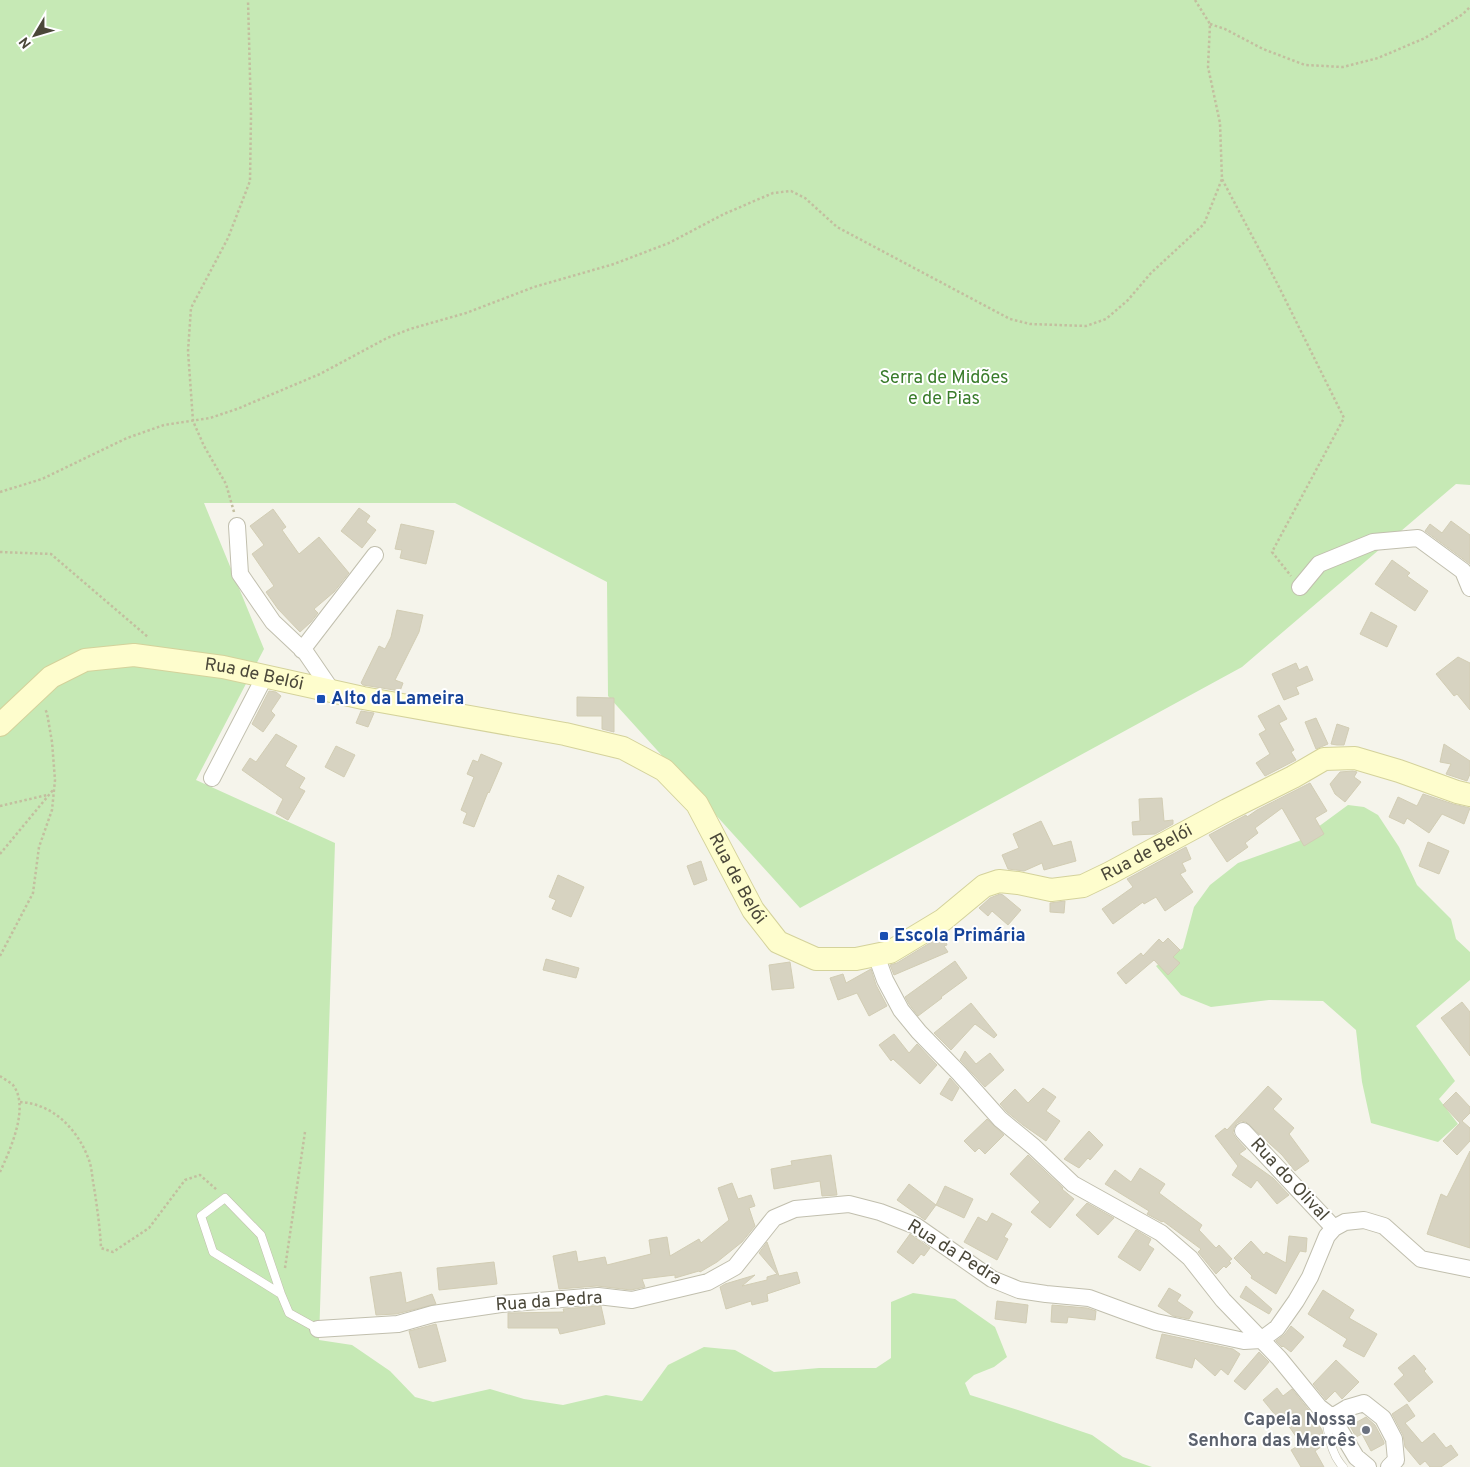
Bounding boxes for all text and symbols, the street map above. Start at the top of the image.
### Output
north arrow [10,10,60,60]
text: N [16,33,36,51]
park label: Serra de Midões e de Pias [880,367,1008,411]
street label: Rua de Belói [203,653,306,696]
place label: Alto da Lameira [331,688,464,711]
marker: Alto da Lameira [315,693,327,705]
street label: Rua de Belói [1097,819,1197,887]
street label: Rua de Belói [703,829,771,929]
place label: Escola Primária [894,925,1026,948]
marker: Escola Primária [878,930,890,942]
street label: Rua do Olival [1245,1134,1333,1226]
street label: Rua da Pedra [902,1215,1006,1291]
street label: Rua da Pedra [495,1287,603,1317]
place label: Capela Nossa Senhora das Mercês [1188,1409,1356,1453]
marker: Capela Nossa Senhora das Mercês [1360,1424,1372,1436]

